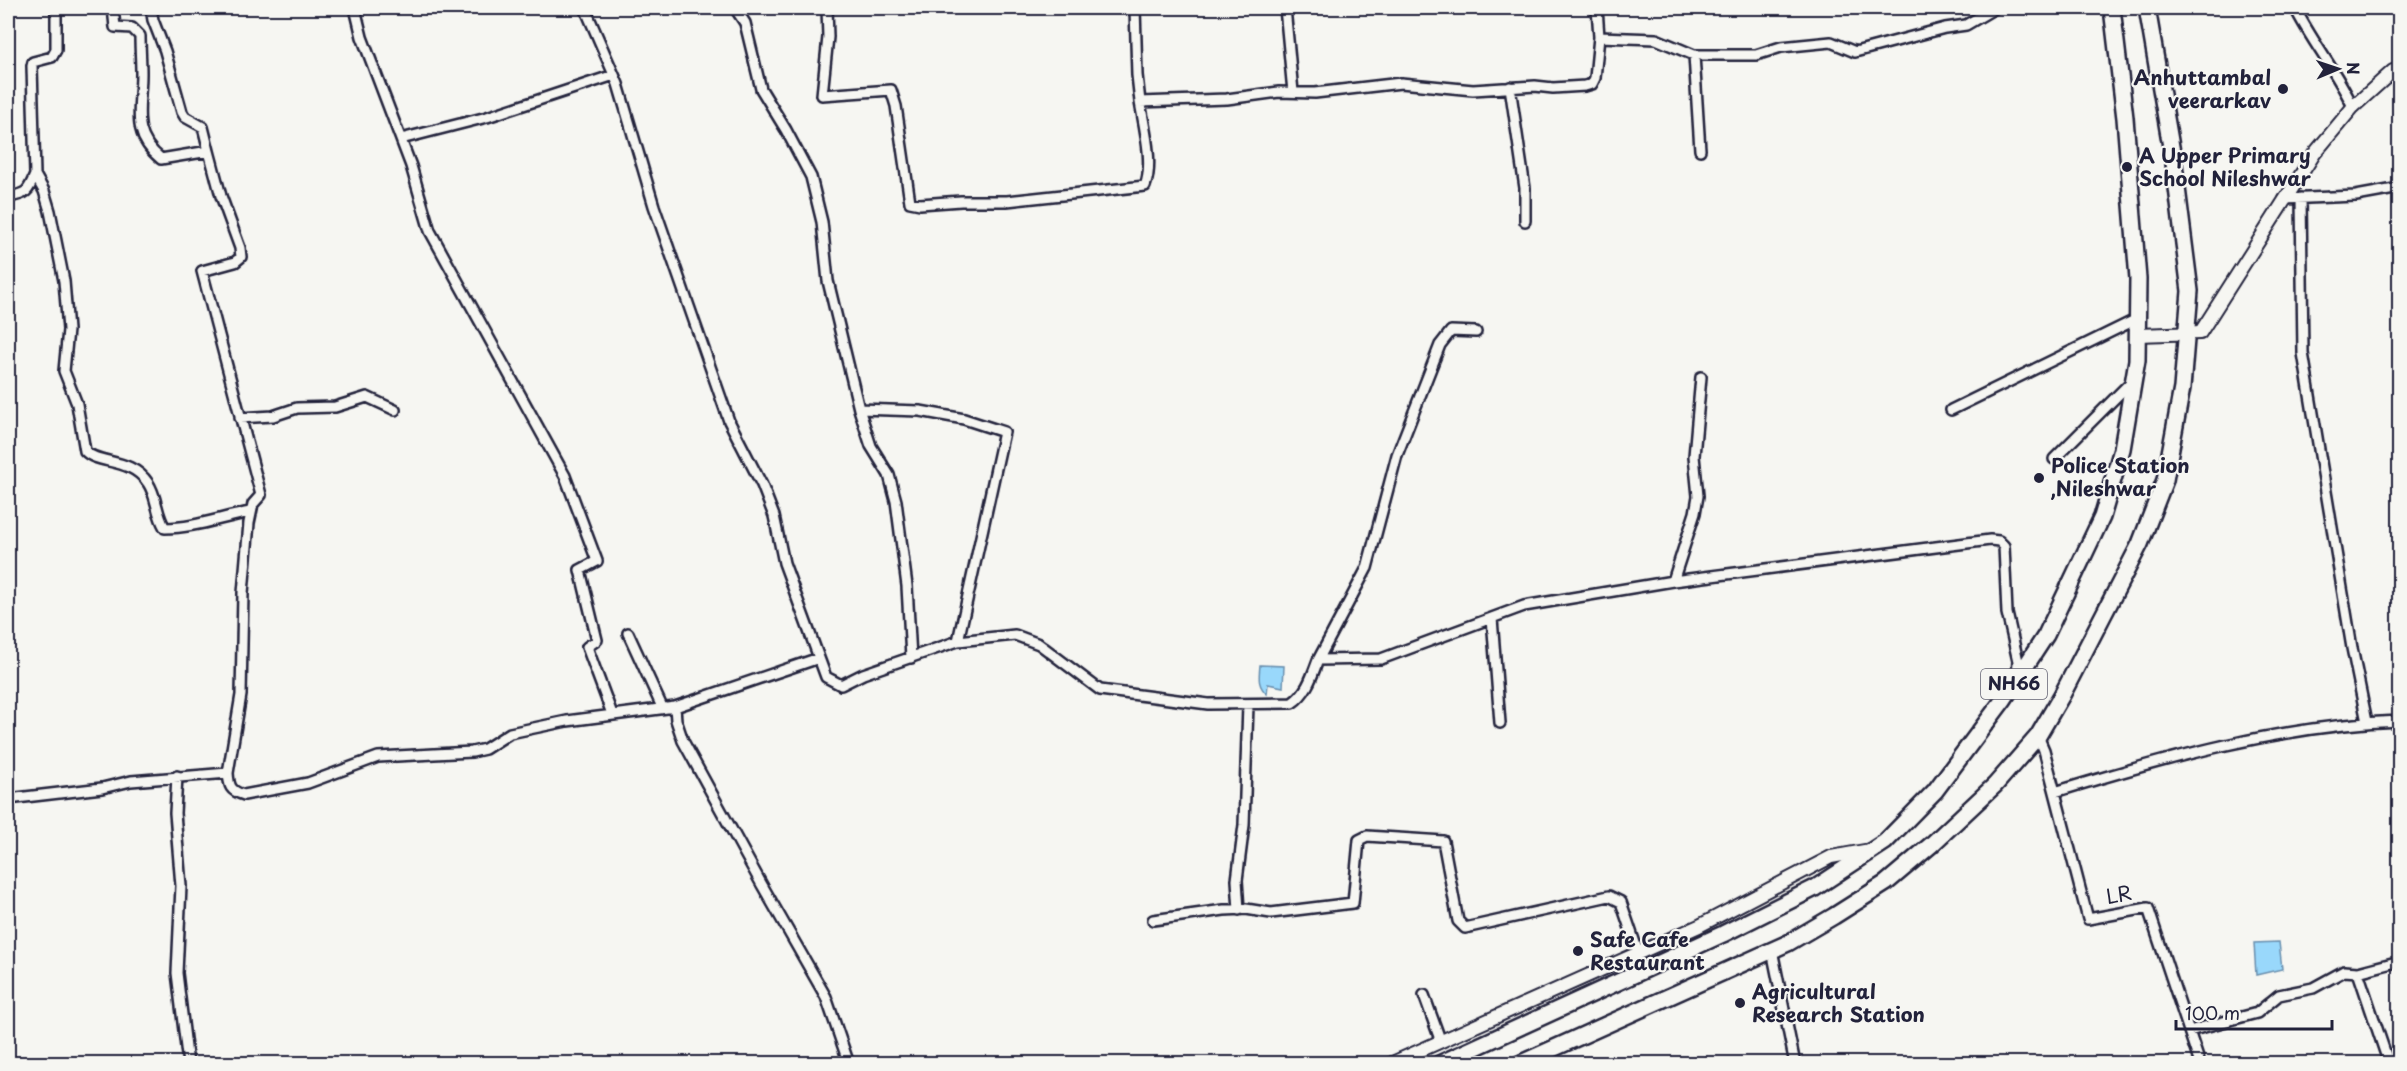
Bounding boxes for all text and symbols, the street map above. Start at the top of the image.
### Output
north arrow [2308,39,2368,99]
place label: Anhuttambal veerarkav [2133,62,2272,115]
text: N [2342,62,2366,75]
marker: Anhuttambal veerarkav [2276,82,2290,96]
place label: A Upper Primary School Nileshwar [2139,140,2312,193]
marker: A Upper Primary School Nileshwar [2120,160,2134,174]
place label: Police Station ,Nileshwar [2050,450,2190,503]
marker: Police Station ,Nileshwar [2032,471,2046,485]
road number: NH66 [1981,669,2047,699]
street label: LR [2103,877,2135,911]
place label: Safe Cafe Restaurant [1590,924,1705,977]
marker: Safe Cafe Restaurant [1571,944,1585,958]
place label: Agricultural Research Station [1752,976,1925,1029]
scale bar [2176,993,2332,1031]
marker: Agricultural Research Station [1733,996,1747,1010]
text: 100 m [2185,999,2240,1026]

